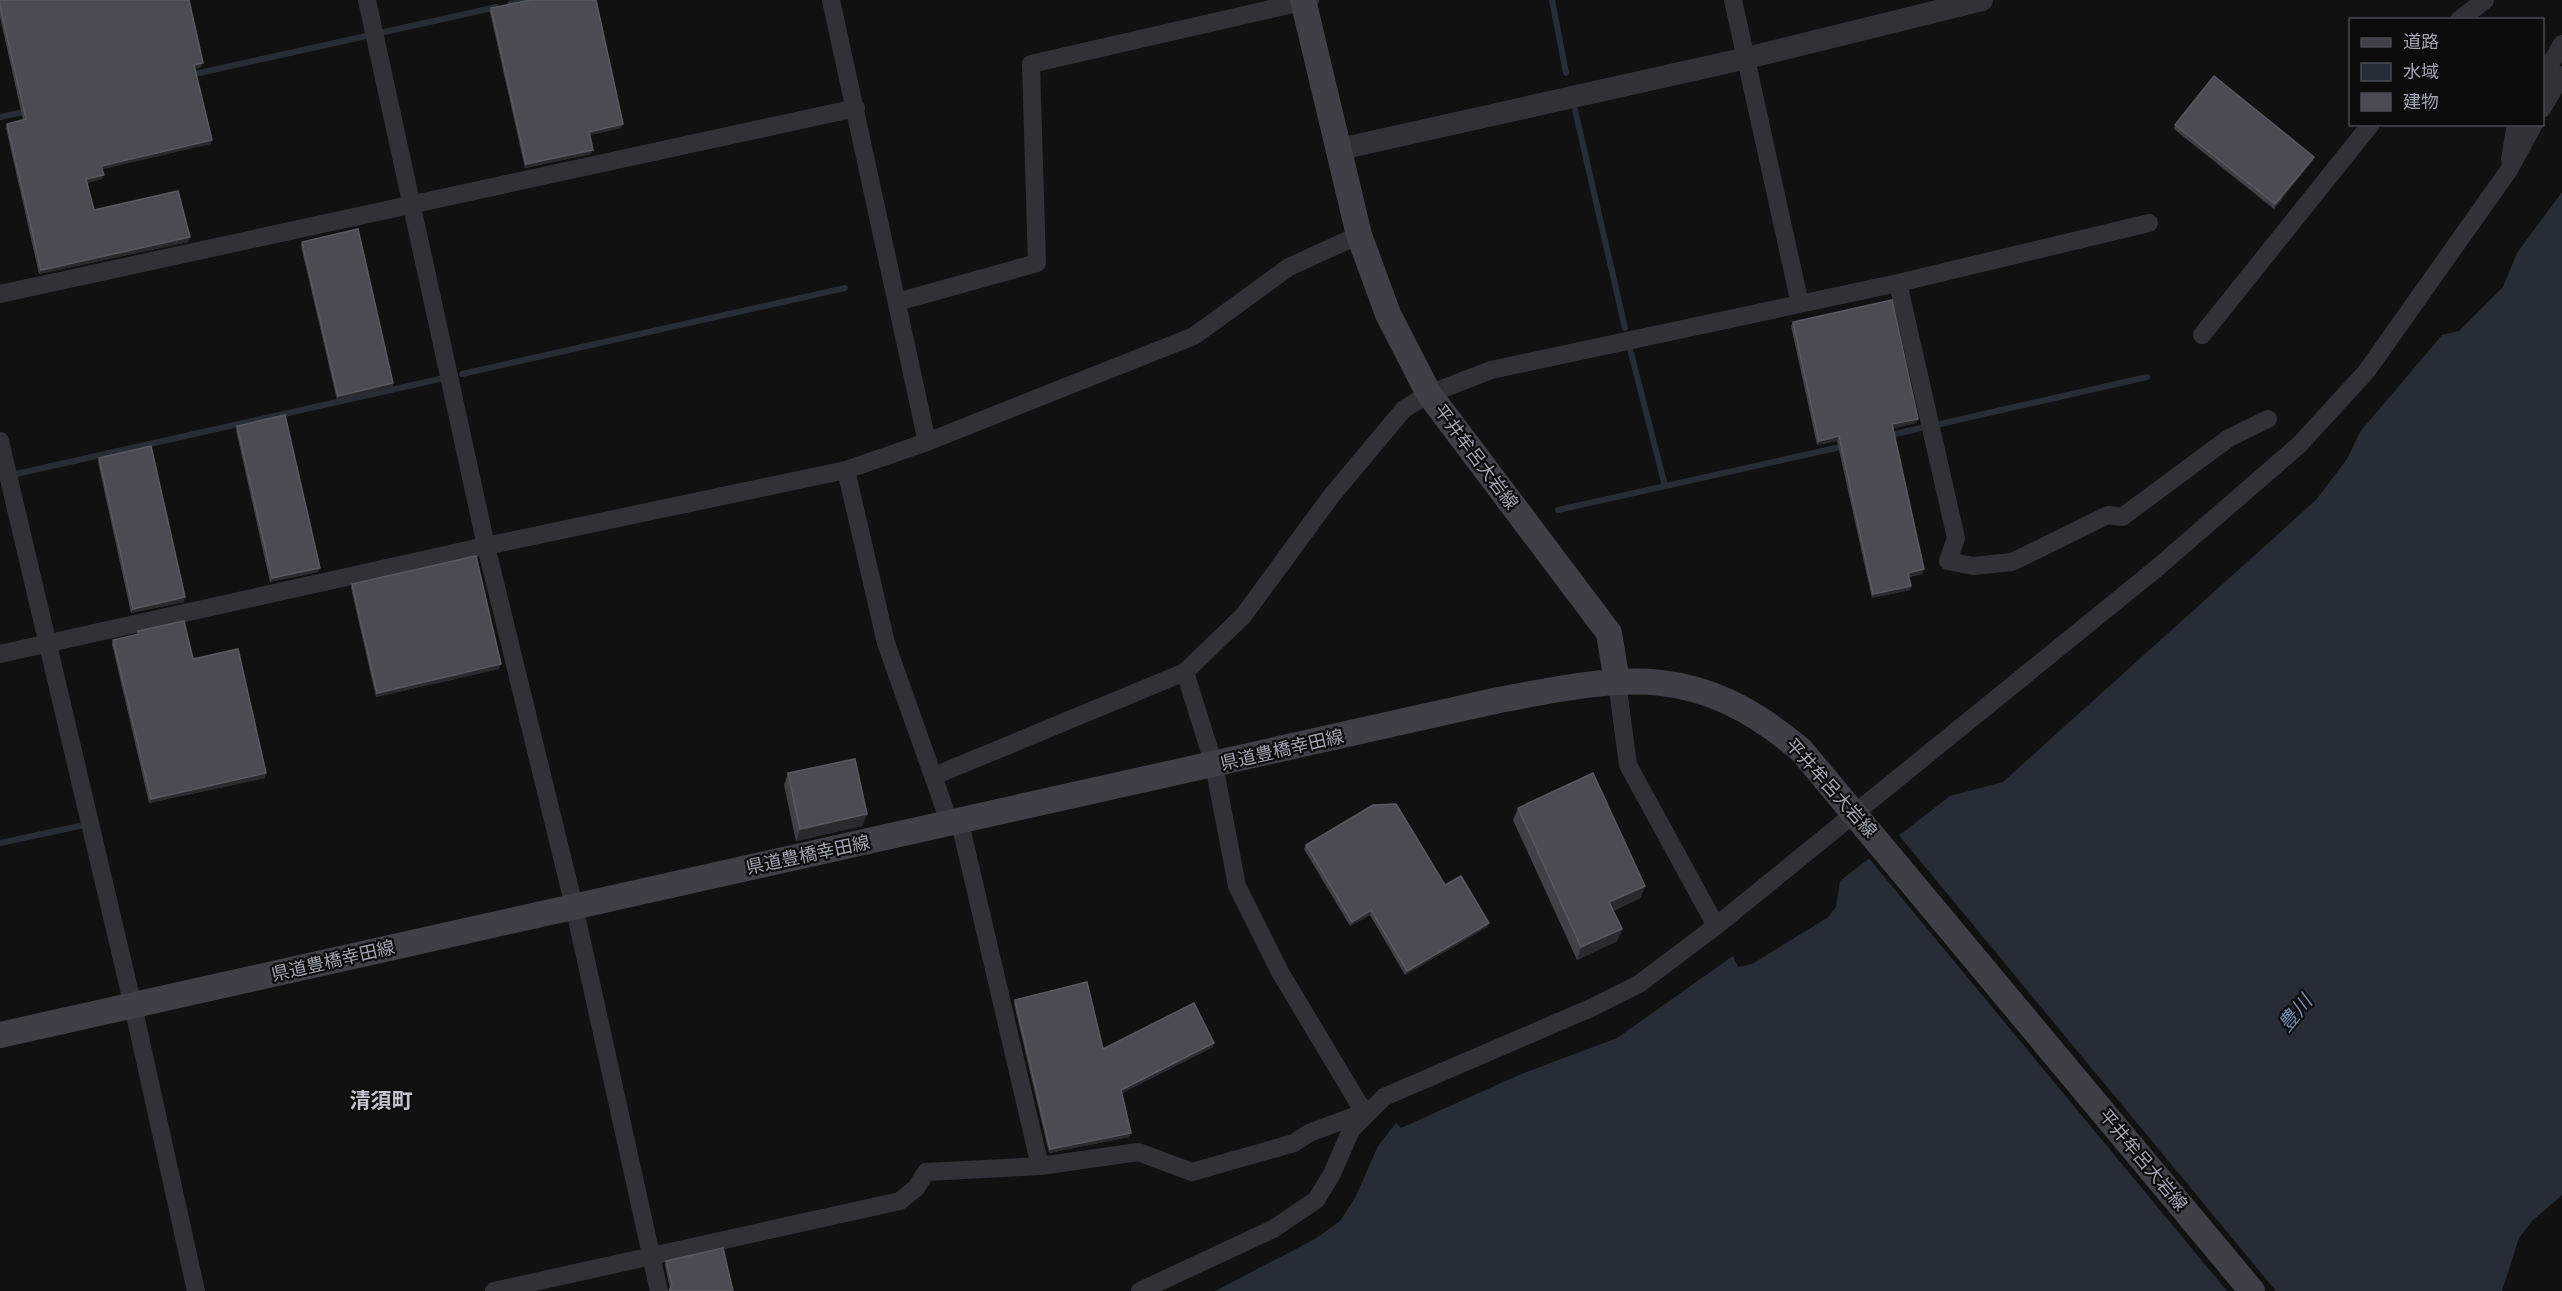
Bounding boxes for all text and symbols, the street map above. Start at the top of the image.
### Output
legend [2349,18,2544,126]
text: 道路 [2403,31,2439,53]
text: 水域 [2403,61,2439,83]
text: 建物 [2403,91,2439,113]
street label: 平井牟呂大岩線 [1429,400,1523,514]
street label: 県道豊橋幸田線 [1218,725,1346,775]
street label: 平井牟呂大岩線 [1781,734,1881,842]
street label: 県道豊橋幸田線 [744,831,872,879]
street label: 県道豊橋幸田線 [269,936,397,986]
water label: 豊川 [2273,988,2318,1036]
district label: 清須町 [350,1088,413,1113]
street label: 平井牟呂大岩線 [2094,1105,2192,1215]

